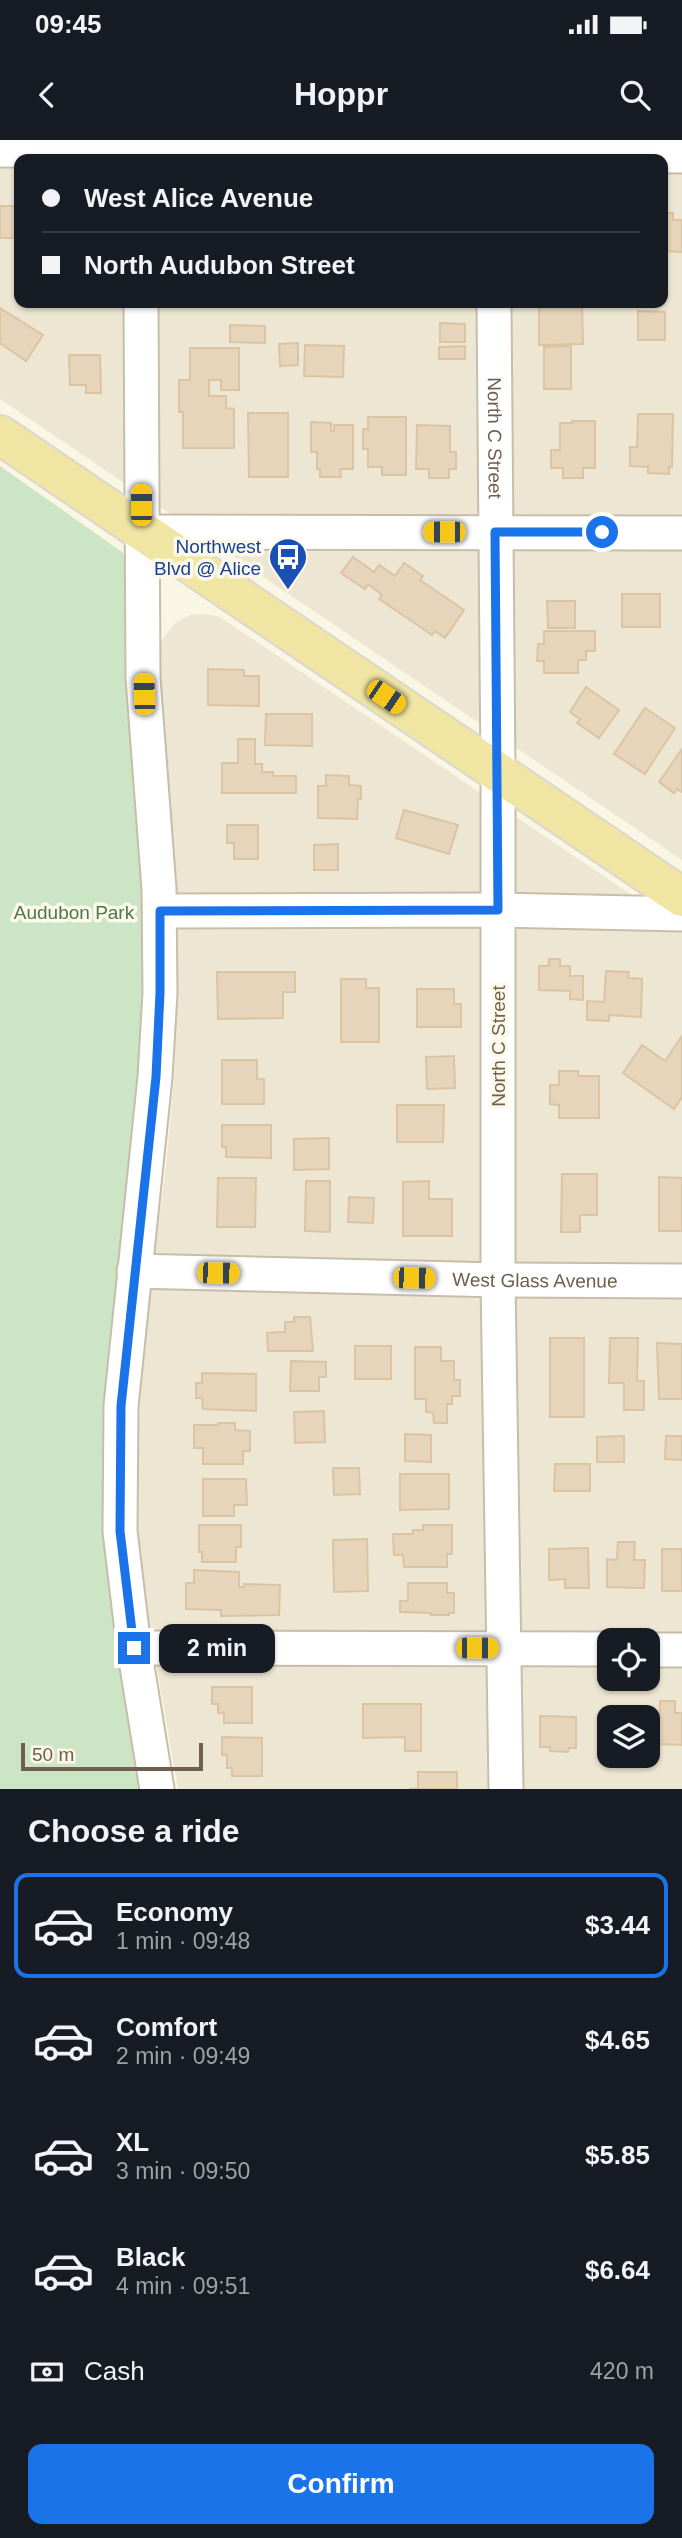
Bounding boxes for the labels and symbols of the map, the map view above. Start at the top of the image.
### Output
street label: North C Street [484,377,506,500]
car [131,484,152,526]
route start [586,516,618,548]
car [424,522,466,543]
place label: Northwest Blvd @ Alice [154,536,262,579]
bus stop icon: Northwest Blvd @ Alice [267,536,309,591]
car [133,673,156,715]
car [363,677,410,717]
park label: Audubon Park [14,902,135,923]
street label: North C Street [488,985,509,1107]
car [197,1262,240,1284]
car [393,1267,436,1289]
street label: West Glass Avenue [452,1268,618,1291]
callout: 2 min [158,1624,274,1672]
route end [118,1632,150,1664]
car [457,1638,499,1659]
scale bar [21,1740,203,1772]

